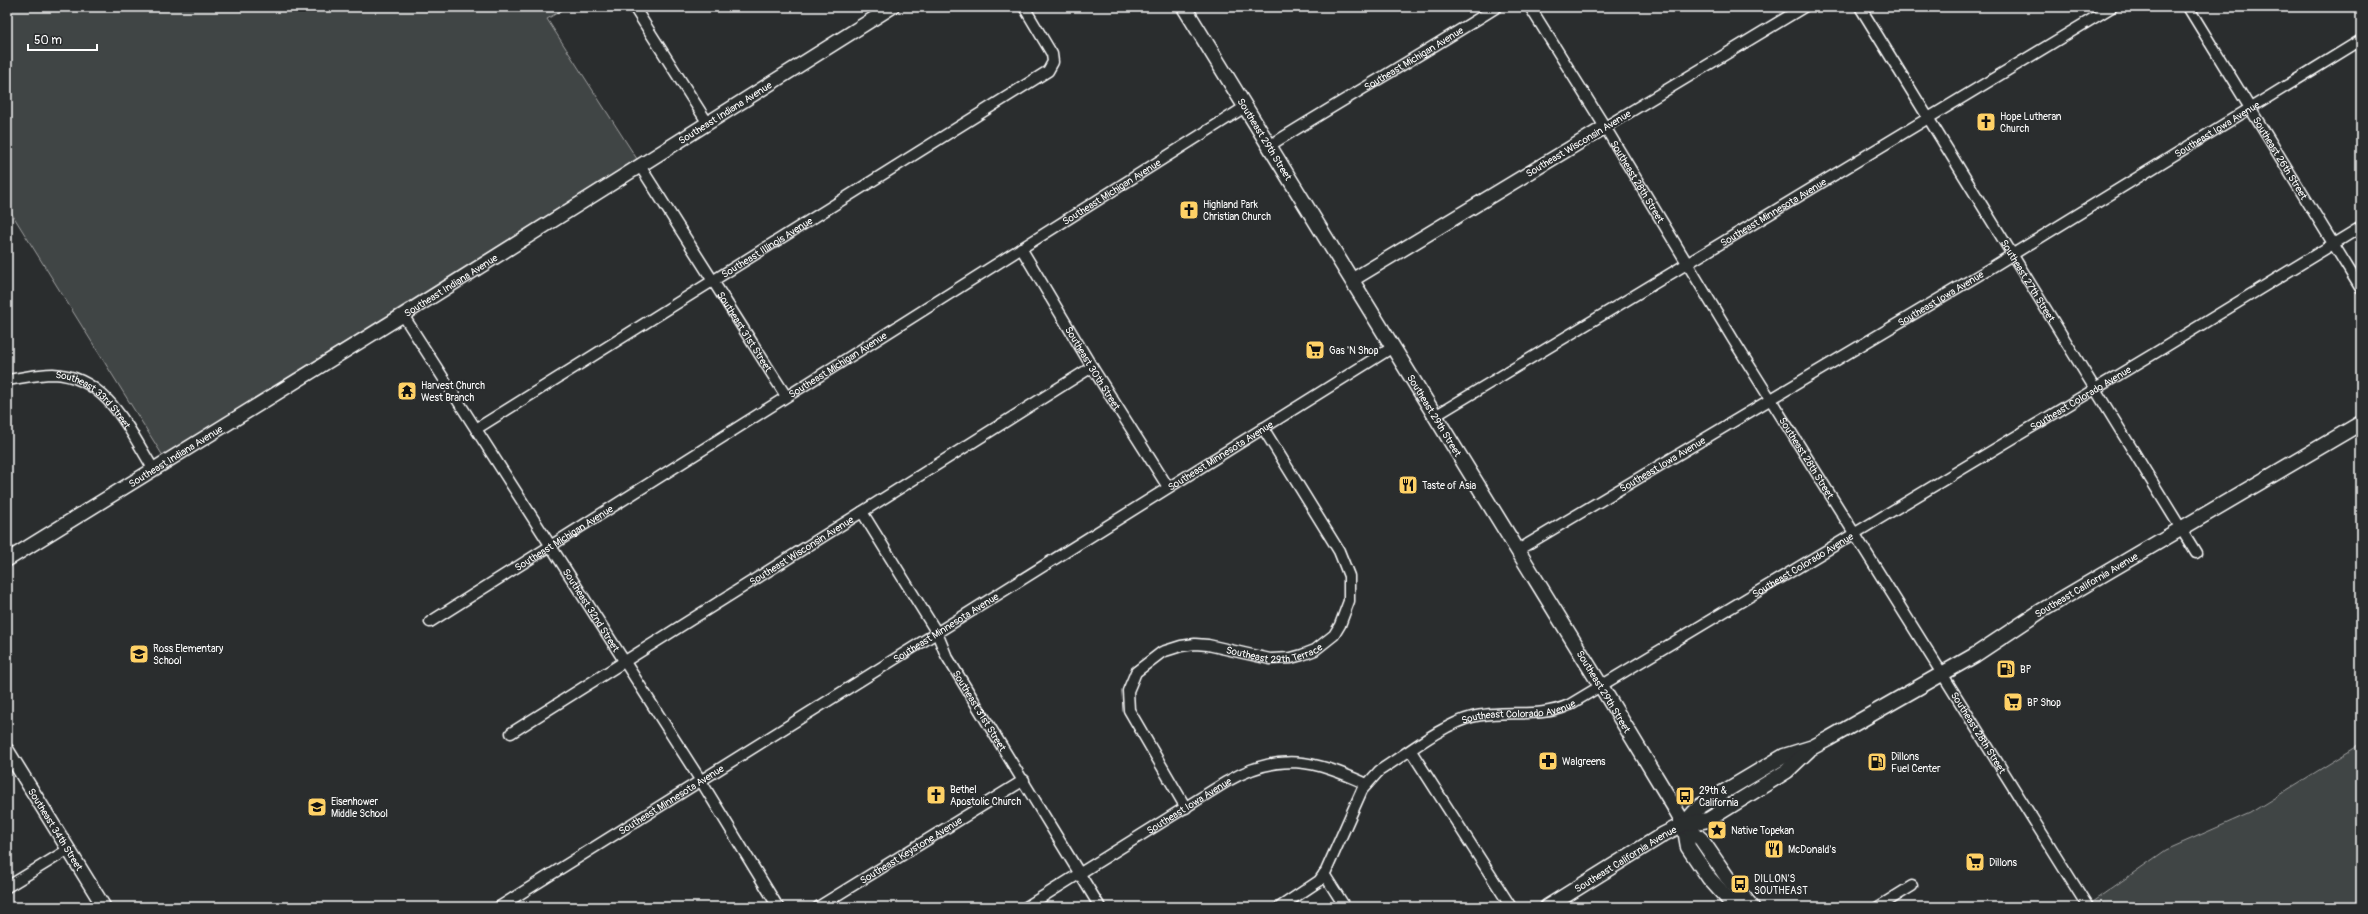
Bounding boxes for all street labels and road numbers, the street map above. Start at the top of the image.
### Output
street label: Southeast Michigan Avenue [1362,24,1466,94]
street label: Southeast Indiana Avenue [676,79,774,147]
street label: Southeast 29th Street [1235,96,1295,184]
street label: Southeast Iowa Avenue [2173,99,2262,160]
street label: Southeast Wisconsin Avenue [1524,108,1633,180]
street label: Southeast 26th Street [2250,115,2310,203]
street label: Southeast 28th Street [1608,139,1667,226]
street label: Southeast Michigan Avenue [1061,157,1163,228]
street label: Southeast Minnesota Avenue [1718,176,1829,249]
street label: Southeast Illinois Avenue [720,215,815,281]
street label: Southeast 27th Street [1998,238,2058,325]
street label: Southeast Indiana Avenue [402,252,500,320]
street label: Southeast Iowa Avenue [1896,269,1986,329]
street label: Southeast 31st Street [714,290,775,375]
street label: Southeast 30th Street [1062,325,1123,413]
street label: Southeast Michigan Avenue [787,330,889,401]
street label: Southeast Colorado Avenue [2028,364,2134,434]
street label: Southeast 33rd Street [55,369,133,432]
street label: Southeast 29th Street [1404,372,1464,460]
street label: Southeast 28th Street [1776,415,1837,502]
street label: Southeast Minnesota Avenue [1166,419,1276,494]
street label: Southeast Indiana Avenue [127,423,225,490]
street label: Southeast Iowa Avenue [1618,435,1708,495]
street label: Southeast Michigan Avenue [513,503,616,574]
street label: Southeast Wisconsin Avenue [747,514,856,588]
street label: Southeast Colorado Avenue [1750,531,1856,601]
street label: Southeast California Avenue [2033,550,2140,621]
street label: Southeast 32nd Street [560,567,622,655]
street label: Southeast Minnesota Avenue [891,591,1001,666]
street label: Southeast 29th Terrace [1225,641,1325,666]
street label: Southeast 29th Street [1574,649,1633,736]
street label: Southeast 31st Street [950,668,1009,754]
street label: Southeast 28th Street [1948,690,2008,777]
street label: Southeast Colorado Avenue [1460,697,1578,727]
street label: Southeast Minnesota Avenue [617,763,726,838]
street label: Southeast Iowa Avenue [1145,775,1234,837]
street label: Southeast 34th Street [25,786,86,874]
street label: Southeast Keystone Avenue [858,815,965,887]
street label: Southeast California Avenue [1572,824,1679,895]

